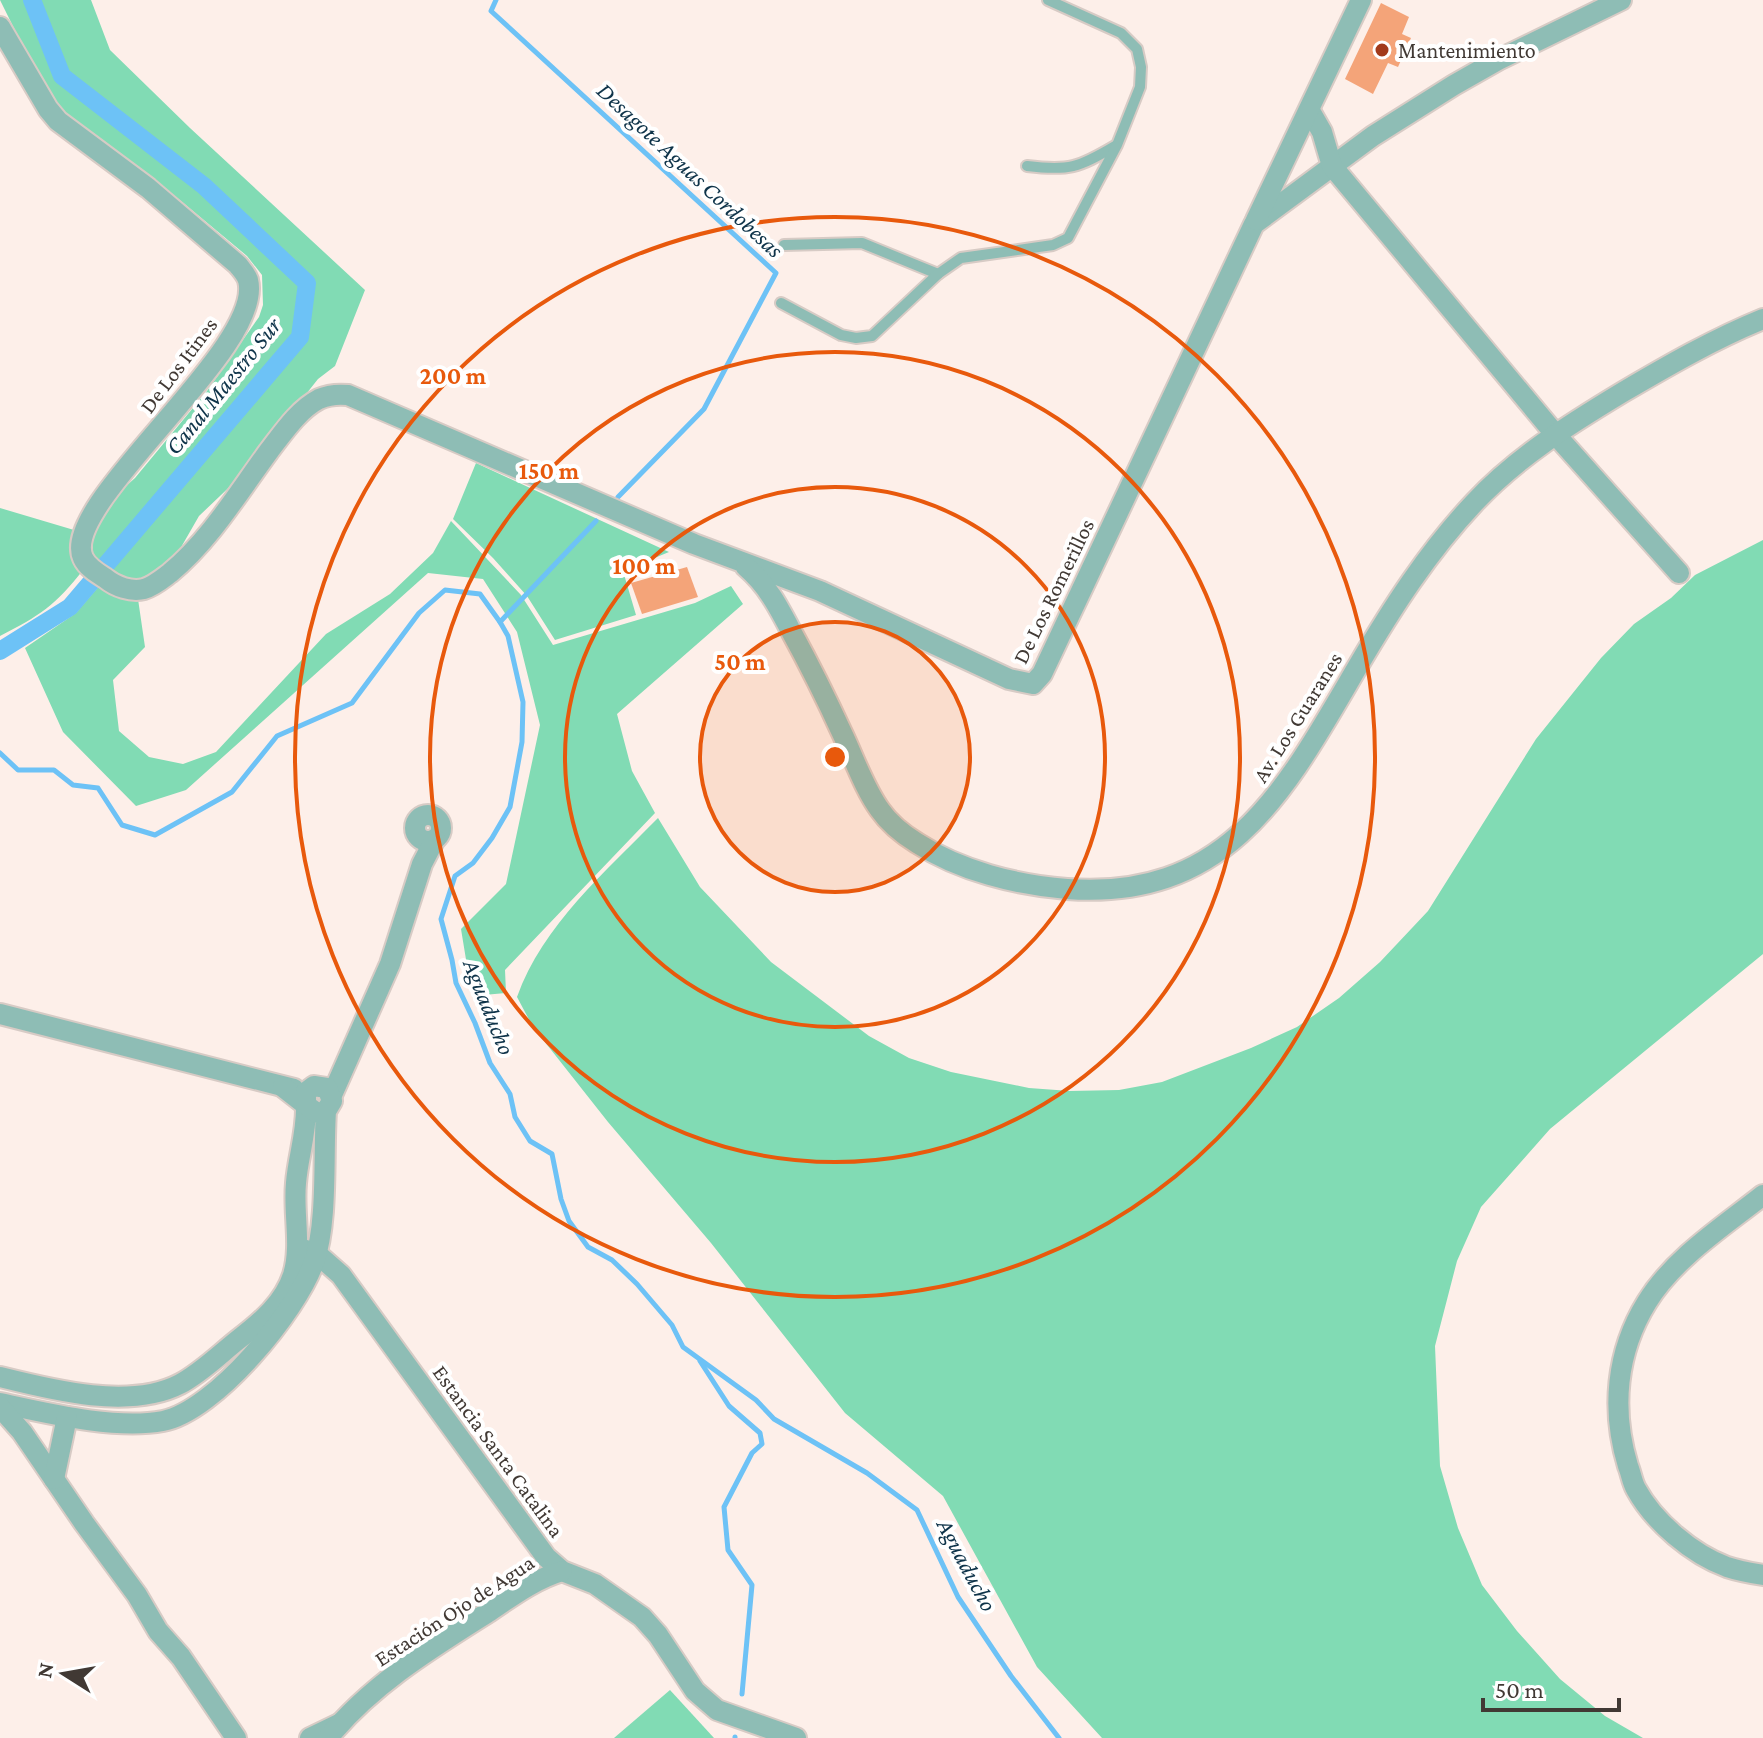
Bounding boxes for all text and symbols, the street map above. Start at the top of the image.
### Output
place label: Mantenimiento [1398,38,1536,63]
marker: Mantenimiento [1373,41,1391,59]
water label: Desagote Aguas Cordobesas [592,76,789,263]
water label: Canal Maestro Sur [159,311,286,460]
street label: De Los Itines [134,313,222,418]
text: 200 m [420,362,487,389]
text: 150 m [519,457,580,484]
street label: De Los Romerillos [1008,515,1099,668]
text: 100 m [612,552,676,579]
text: 50 m [714,648,766,675]
street label: Av. Los Guaranes [1247,648,1347,787]
centre of rings [821,743,849,771]
water label: Aguaducho [458,954,521,1059]
street label: Estancia Santa Catalina [428,1360,569,1542]
water label: Aguaducho [931,1513,1003,1616]
street label: Estación Ojo de Agua [370,1550,539,1671]
north arrow [24,1634,104,1714]
text: N [31,1661,59,1680]
scale bar [1483,1662,1619,1712]
text: 50 m [1495,1676,1544,1703]

